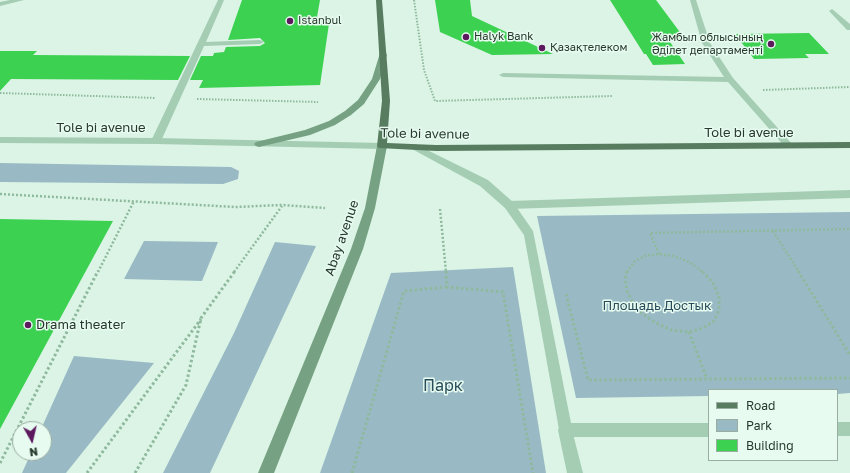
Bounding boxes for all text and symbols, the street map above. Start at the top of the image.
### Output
place label: Istanbul [298,14,342,28]
marker: Istanbul [285,16,295,26]
place label: Halyk Bank [474,30,534,44]
place label: Жамбыл облысының Әділет департаменті [651,31,763,57]
marker: Halyk Bank [461,32,471,42]
marker: Жамбыл облысының Әділет департаменті [766,39,776,49]
place label: Қазақтелеком [550,41,627,55]
marker: Қазақтелеком [537,43,547,53]
street label: Tole bi avenue [56,120,146,136]
street label: Tole bi avenue [380,125,470,143]
street label: Tole bi avenue [704,125,794,141]
street label: Abay avenue [322,198,362,278]
park label: Площадь Достык [602,298,712,314]
place label: Drama theater [36,317,125,333]
marker: Drama theater [23,320,33,330]
park label: Парк [423,376,463,396]
legend [708,389,838,461]
text: Road [746,398,775,413]
text: Park [746,418,772,433]
north arrow [12,421,52,461]
text: Building [746,438,794,453]
text: N [29,445,39,459]

